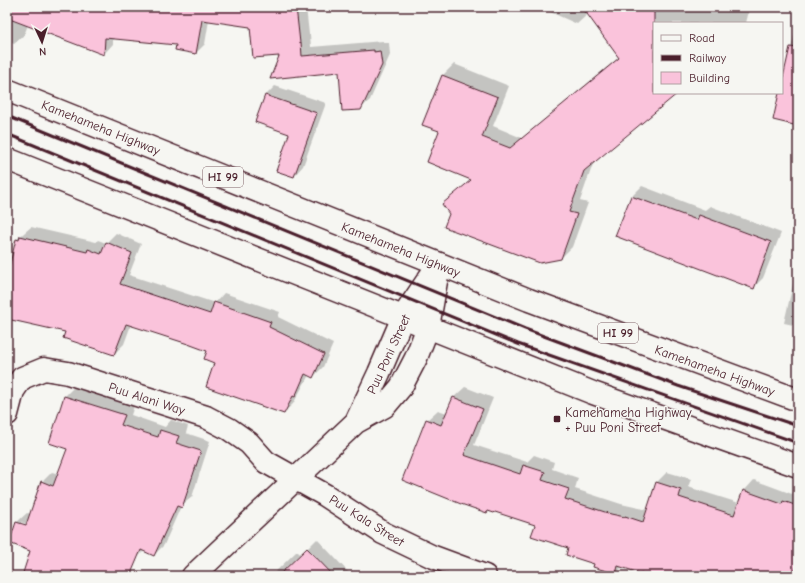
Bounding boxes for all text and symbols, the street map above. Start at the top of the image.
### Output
north arrow [22,22,62,62]
legend [653,22,783,94]
text: Road [689,31,715,45]
text: N [39,45,47,58]
text: Railway [689,51,727,65]
text: Building [689,71,730,85]
street label: Kamehameha Highway [39,97,162,158]
road number: HI 99 [203,167,243,187]
street label: Kamehameha Highway [339,219,462,280]
street label: Puu Poni Street [364,311,414,396]
road number: HI 99 [598,323,638,343]
street label: Kamehameha Highway [653,342,777,399]
street label: Puu Alani Way [107,379,187,418]
place label: Kamehameha Highway + Puu Poni Street [565,405,692,435]
marker: Kamehameha Highway + Puu Poni Street [552,414,562,424]
street label: Puu Kala Street [327,491,408,550]

